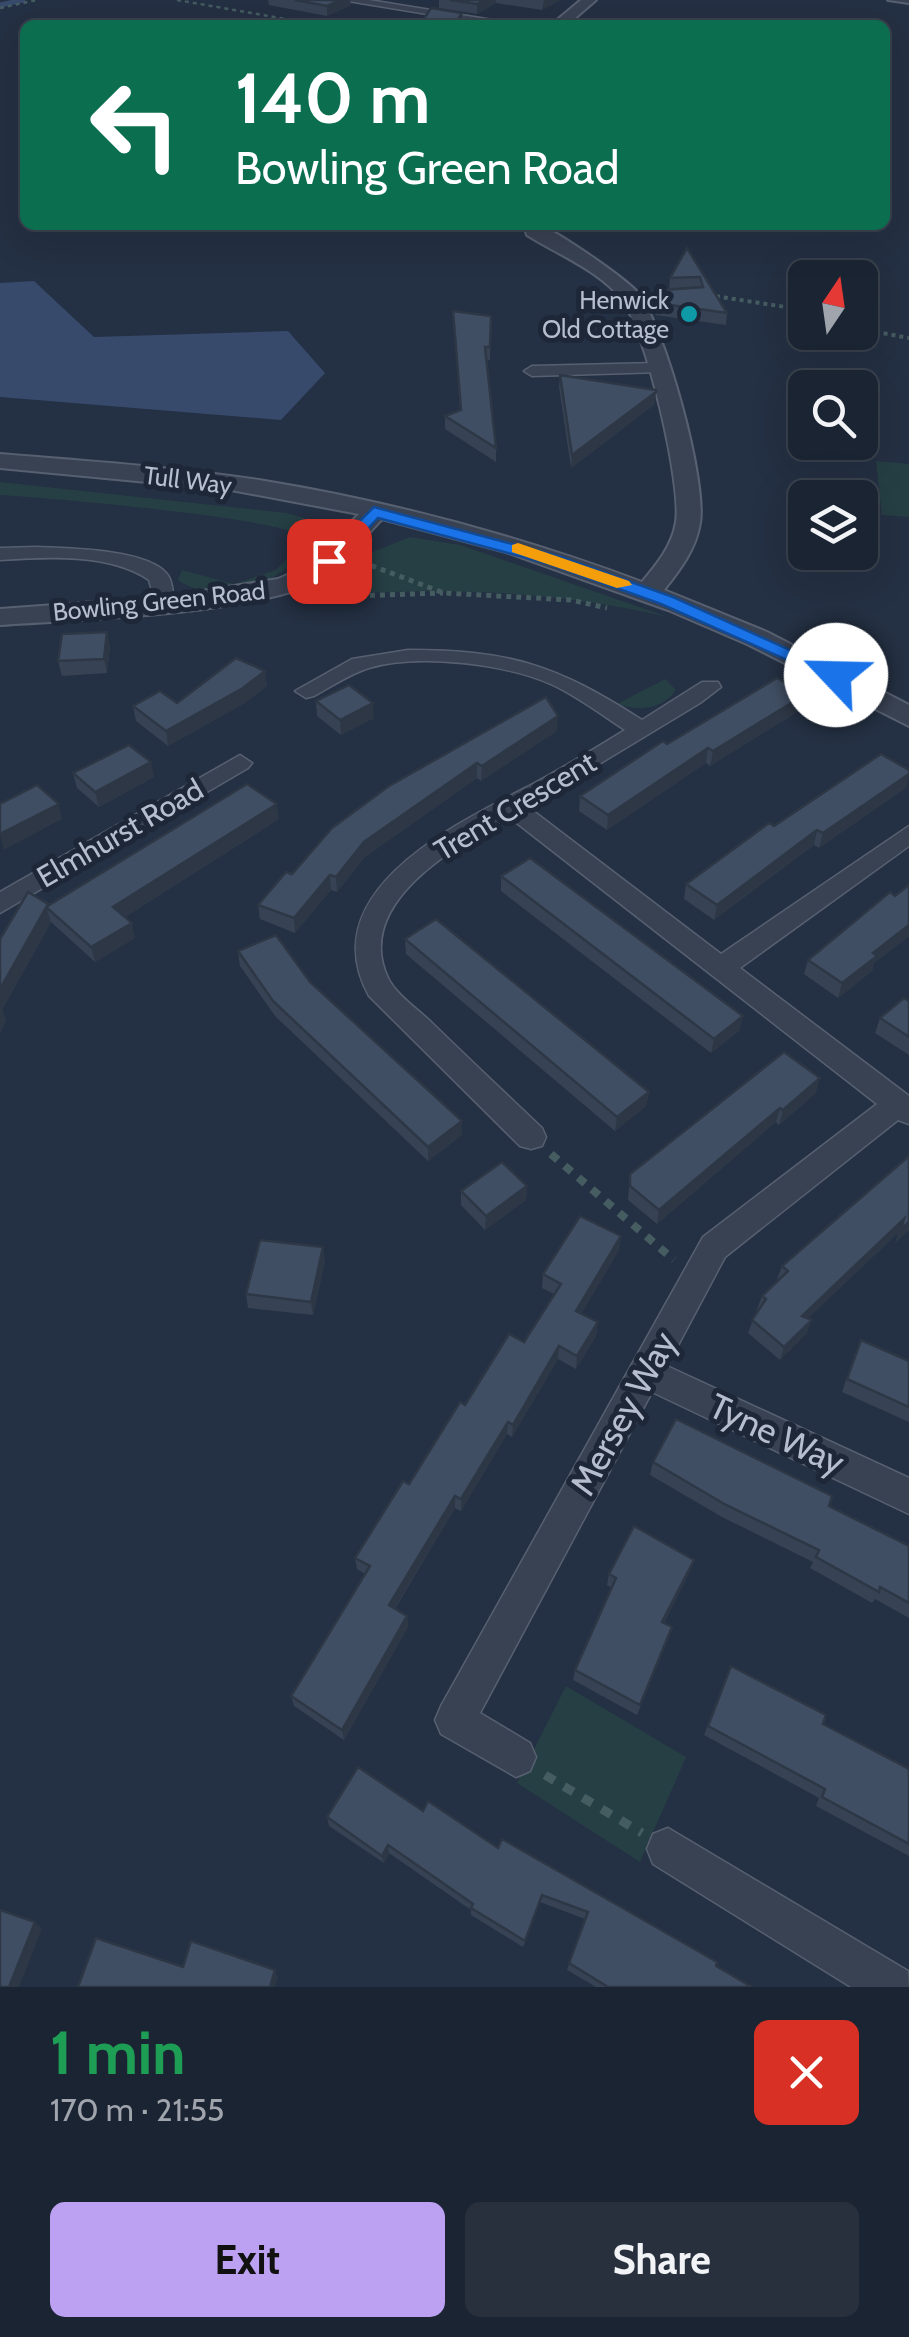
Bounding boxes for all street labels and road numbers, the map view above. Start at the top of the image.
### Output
street label: Tull Way [142,460,234,500]
street label: Bowling Green Road [51,575,267,627]
street label: Trent Crescent [428,743,602,869]
street label: Elmhurst Road [30,771,210,895]
street label: Mersey Way [561,1323,686,1502]
street label: Tyne Way [703,1384,852,1484]

